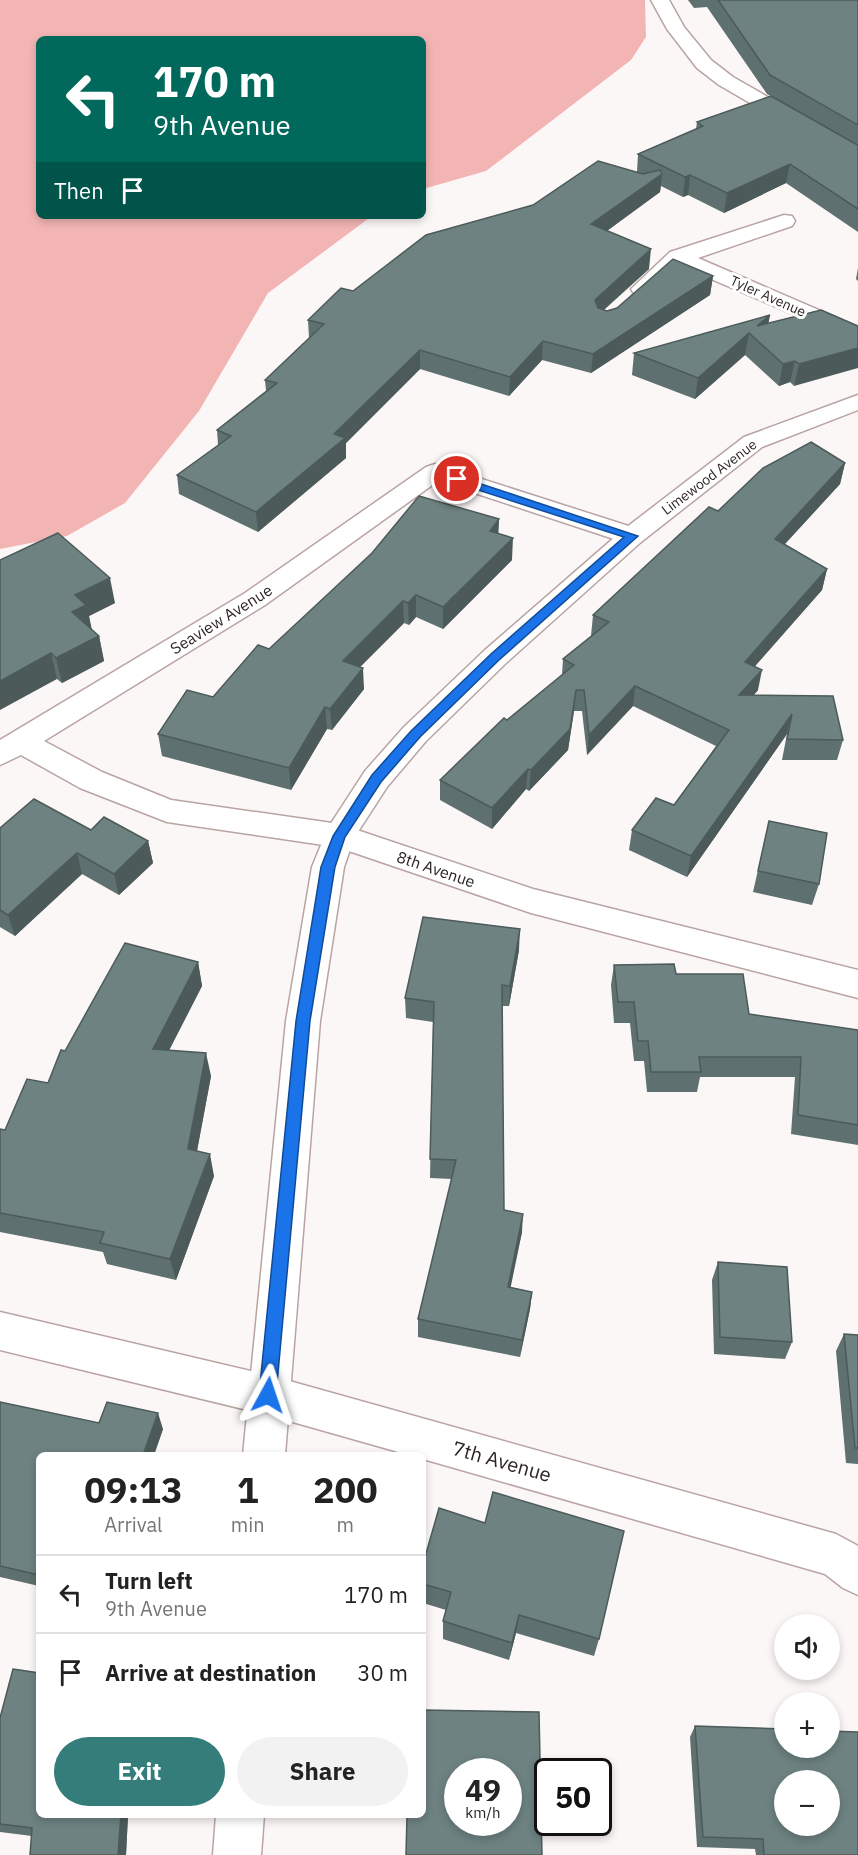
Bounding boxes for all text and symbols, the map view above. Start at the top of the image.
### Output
text: 170 m [153,54,276,109]
icon: left [54,60,132,138]
text: 9th Avenue [153,107,291,142]
icon: arrive [116,174,149,207]
text: Then [54,176,104,205]
street label: Tyler Avenue [727,271,809,321]
street label: Limewood Avenue [658,435,761,519]
pin [431,453,482,504]
icon: arrive [440,462,473,495]
street label: Seaview Avenue [166,580,276,658]
street label: 8th Avenue [394,846,478,892]
position arrow [236,1363,300,1427]
street label: 7th Avenue [449,1434,555,1488]
text: 09:13 [84,1466,183,1513]
text: 1 [237,1466,259,1513]
text: 200 [313,1466,378,1513]
text: Arrival [104,1511,163,1538]
text: min [231,1511,265,1538]
text: m [337,1511,354,1538]
text: Turn left [105,1566,193,1595]
icon: left [54,1578,87,1611]
text: 170 m [344,1580,408,1609]
text: 9th Avenue [105,1595,207,1622]
map controls [774,1614,840,1836]
button: sound [774,1614,840,1680]
icon: arrive [54,1656,87,1689]
text: Arrive at destination [105,1658,316,1687]
text: 30 m [357,1658,408,1687]
button: + [774,1692,840,1758]
button: Exit [54,1737,225,1806]
button: Share [237,1737,408,1806]
speed limit sign: 50 [534,1758,612,1836]
text: 49 [465,1770,501,1809]
button: − [774,1770,840,1836]
text: km/h [465,1803,501,1822]

